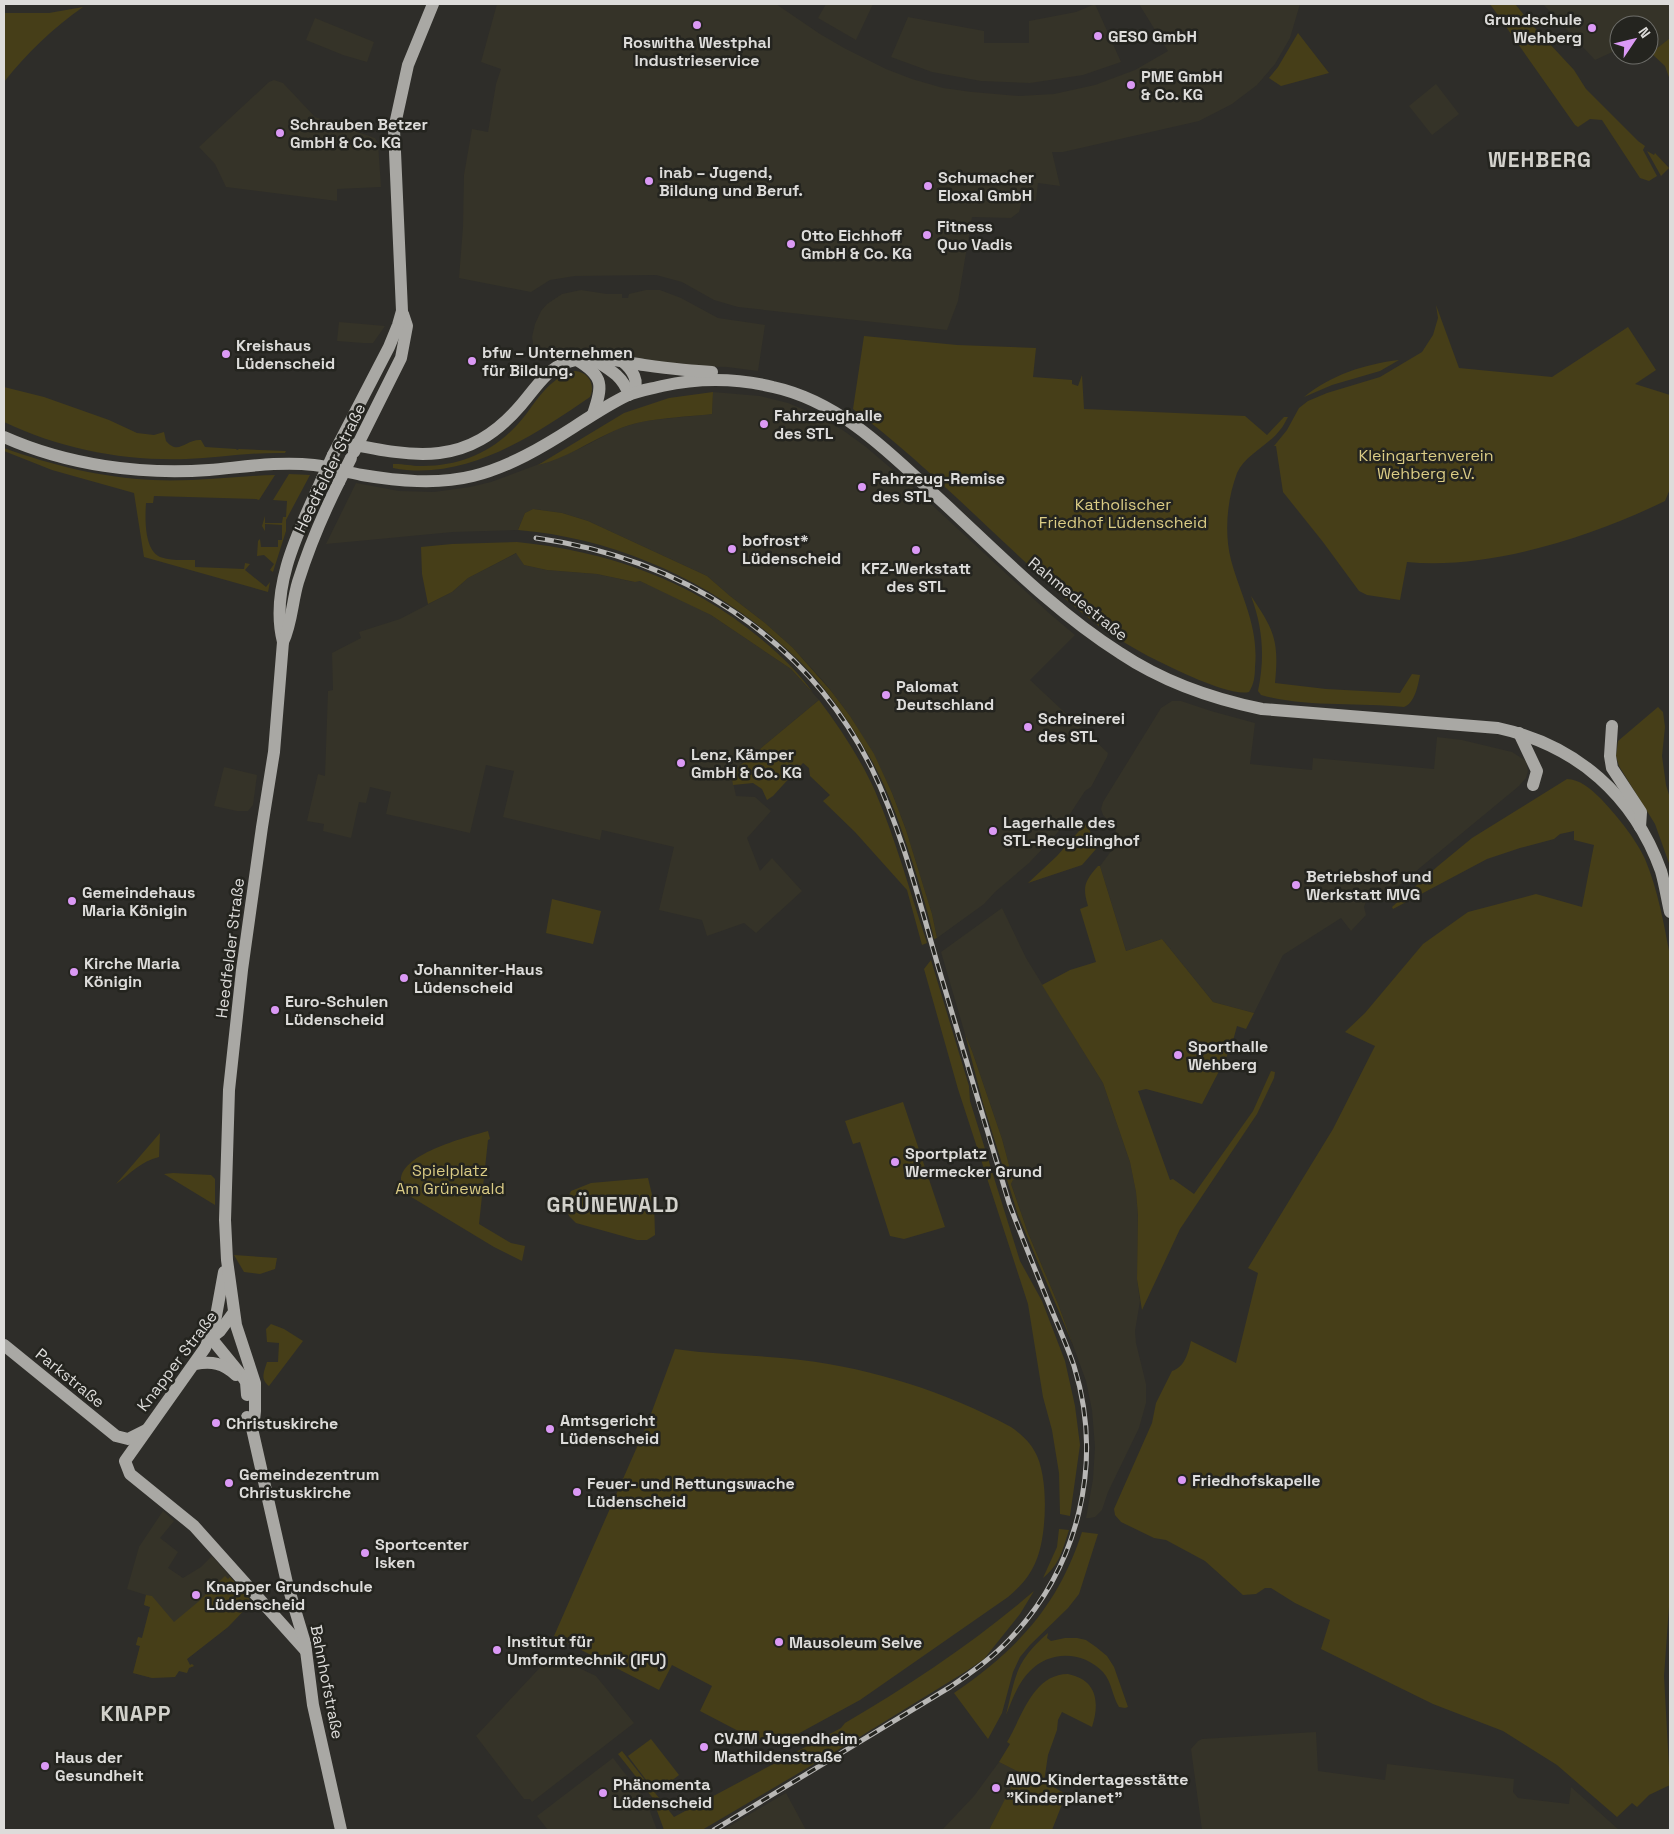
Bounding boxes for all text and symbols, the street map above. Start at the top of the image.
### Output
place label: Grundschule Wehberg [1484,9,1582,48]
north arrow [1609,15,1659,65]
marker: Roswitha Westphal Industrieservice [691,19,703,31]
marker: Grundschule Wehberg [1586,22,1598,34]
text: N [1635,24,1655,42]
place label: GESO GmbH [1108,26,1197,47]
marker: GESO GmbH [1092,30,1104,42]
place label: Roswitha Westphal Industrieservice [623,32,771,71]
place label: PME GmbH & Co. KG [1141,66,1223,105]
marker: PME GmbH & Co. KG [1125,79,1137,91]
place label: Schrauben Betzer GmbH & Co. KG [290,114,428,153]
marker: Schrauben Betzer GmbH & Co. KG [274,127,286,139]
district label: WEHBERG [1488,146,1592,173]
place label: inab – Jugend, Bildung und Beruf. [659,162,803,201]
place label: Schumacher Eloxal GmbH [938,167,1034,206]
marker: inab – Jugend, Bildung und Beruf. [643,175,655,187]
marker: Schumacher Eloxal GmbH [922,180,934,192]
place label: Fitness Quo Vadis [937,216,1013,255]
place label: Otto Eichhoff GmbH & Co. KG [801,225,912,264]
marker: Fitness Quo Vadis [921,229,933,241]
marker: Otto Eichhoff GmbH & Co. KG [785,238,797,250]
place label: Kreishaus Lüdenscheid [236,335,335,374]
place label: bfw – Unternehmen für Bildung. [482,342,633,381]
marker: Kreishaus Lüdenscheid [220,348,232,360]
marker: bfw – Unternehmen für Bildung. [466,355,478,367]
street label: Heedfelder Straße [290,400,370,536]
place label: Fahrzeughalle des STL [774,405,882,444]
marker: Fahrzeughalle des STL [758,418,770,430]
park label: Kleingartenverein Wehberg e.V. [1358,445,1494,484]
place label: Fahrzeug-Remise des STL [872,468,1005,507]
marker: Fahrzeug-Remise des STL [856,481,868,493]
park label: Katholischer Friedhof Lüdenscheid [1039,494,1207,533]
place label: bofrost* Lüdenscheid [742,530,841,569]
marker: bofrost* Lüdenscheid [726,543,738,555]
marker: KFZ-Werkstatt des STL [910,544,922,556]
street label: Rahmedestraße [1024,552,1132,646]
place label: KFZ-Werkstatt des STL [861,558,971,597]
place label: Palomat Deutschland [896,676,994,715]
marker: Palomat Deutschland [880,689,892,701]
place label: Schreinerei des STL [1038,708,1125,747]
marker: Schreinerei des STL [1022,721,1034,733]
place label: Lenz, Kämper GmbH & Co. KG [691,744,802,783]
marker: Lenz, Kämper GmbH & Co. KG [675,757,687,769]
place label: Lagerhalle des STL-Recyclinghof [1003,812,1140,851]
marker: Lagerhalle des STL-Recyclinghof [987,825,999,837]
place label: Betriebshof und Werkstatt MVG [1306,866,1432,905]
street label: Heedfelder Straße [211,877,249,1019]
marker: Betriebshof und Werkstatt MVG [1290,879,1302,891]
place label: Gemeindehaus Maria Königin [82,882,195,921]
marker: Gemeindehaus Maria Königin [66,895,78,907]
place label: Kirche Maria Königin [84,953,180,992]
place label: Johanniter-Haus Lüdenscheid [414,959,543,998]
marker: Kirche Maria Königin [68,966,80,978]
marker: Johanniter-Haus Lüdenscheid [398,972,410,984]
place label: Euro-Schulen Lüdenscheid [285,991,388,1030]
marker: Euro-Schulen Lüdenscheid [269,1004,281,1016]
place label: Sporthalle Wehberg [1188,1036,1268,1075]
marker: Sporthalle Wehberg [1172,1049,1184,1061]
place label: Sportplatz Wermecker Grund [905,1143,1042,1182]
marker: Sportplatz Wermecker Grund [889,1156,901,1168]
park label: Spielplatz Am Grünewald [395,1160,505,1199]
district label: GRÜNEWALD [546,1191,680,1218]
street label: Knapper Straße [132,1307,222,1415]
street label: Parkstraße [31,1344,109,1412]
place label: Amtsgericht Lüdenscheid [560,1410,659,1449]
place label: Christuskirche [226,1413,338,1434]
marker: Christuskirche [210,1417,222,1429]
marker: Amtsgericht Lüdenscheid [544,1423,556,1435]
place label: Gemeindezentrum Christuskirche [239,1464,379,1503]
place label: Friedhofskapelle [1192,1470,1321,1491]
place label: Feuer- und Rettungswache Lüdenscheid [587,1473,795,1512]
marker: Friedhofskapelle [1176,1474,1188,1486]
marker: Gemeindezentrum Christuskirche [223,1477,235,1489]
marker: Feuer- und Rettungswache Lüdenscheid [571,1486,583,1498]
place label: Sportcenter Isken [375,1534,469,1573]
marker: Sportcenter Isken [359,1547,371,1559]
place label: Knapper Grundschule Lüdenscheid [206,1576,373,1615]
marker: Knapper Grundschule Lüdenscheid [190,1589,202,1601]
street label: Bahnhofstraße [306,1623,348,1741]
place label: Institut für Umformtechnik (IFU) [507,1631,666,1670]
place label: Mausoleum Selve [789,1632,922,1653]
marker: Mausoleum Selve [773,1636,785,1648]
marker: Institut für Umformtechnik (IFU) [491,1644,503,1656]
district label: KNAPP [101,1700,171,1727]
place label: CVJM Jugendheim Mathildenstraße [714,1728,858,1767]
marker: CVJM Jugendheim Mathildenstraße [698,1741,710,1753]
place label: Haus der Gesundheit [55,1747,144,1786]
marker: Haus der Gesundheit [39,1760,51,1772]
place label: AWO-Kindertagesstätte "Kinderplanet" [1006,1769,1188,1808]
place label: Phänomenta Lüdenscheid [613,1774,712,1813]
marker: AWO-Kindertagesstätte "Kinderplanet" [990,1782,1002,1794]
marker: Phänomenta Lüdenscheid [597,1787,609,1799]

